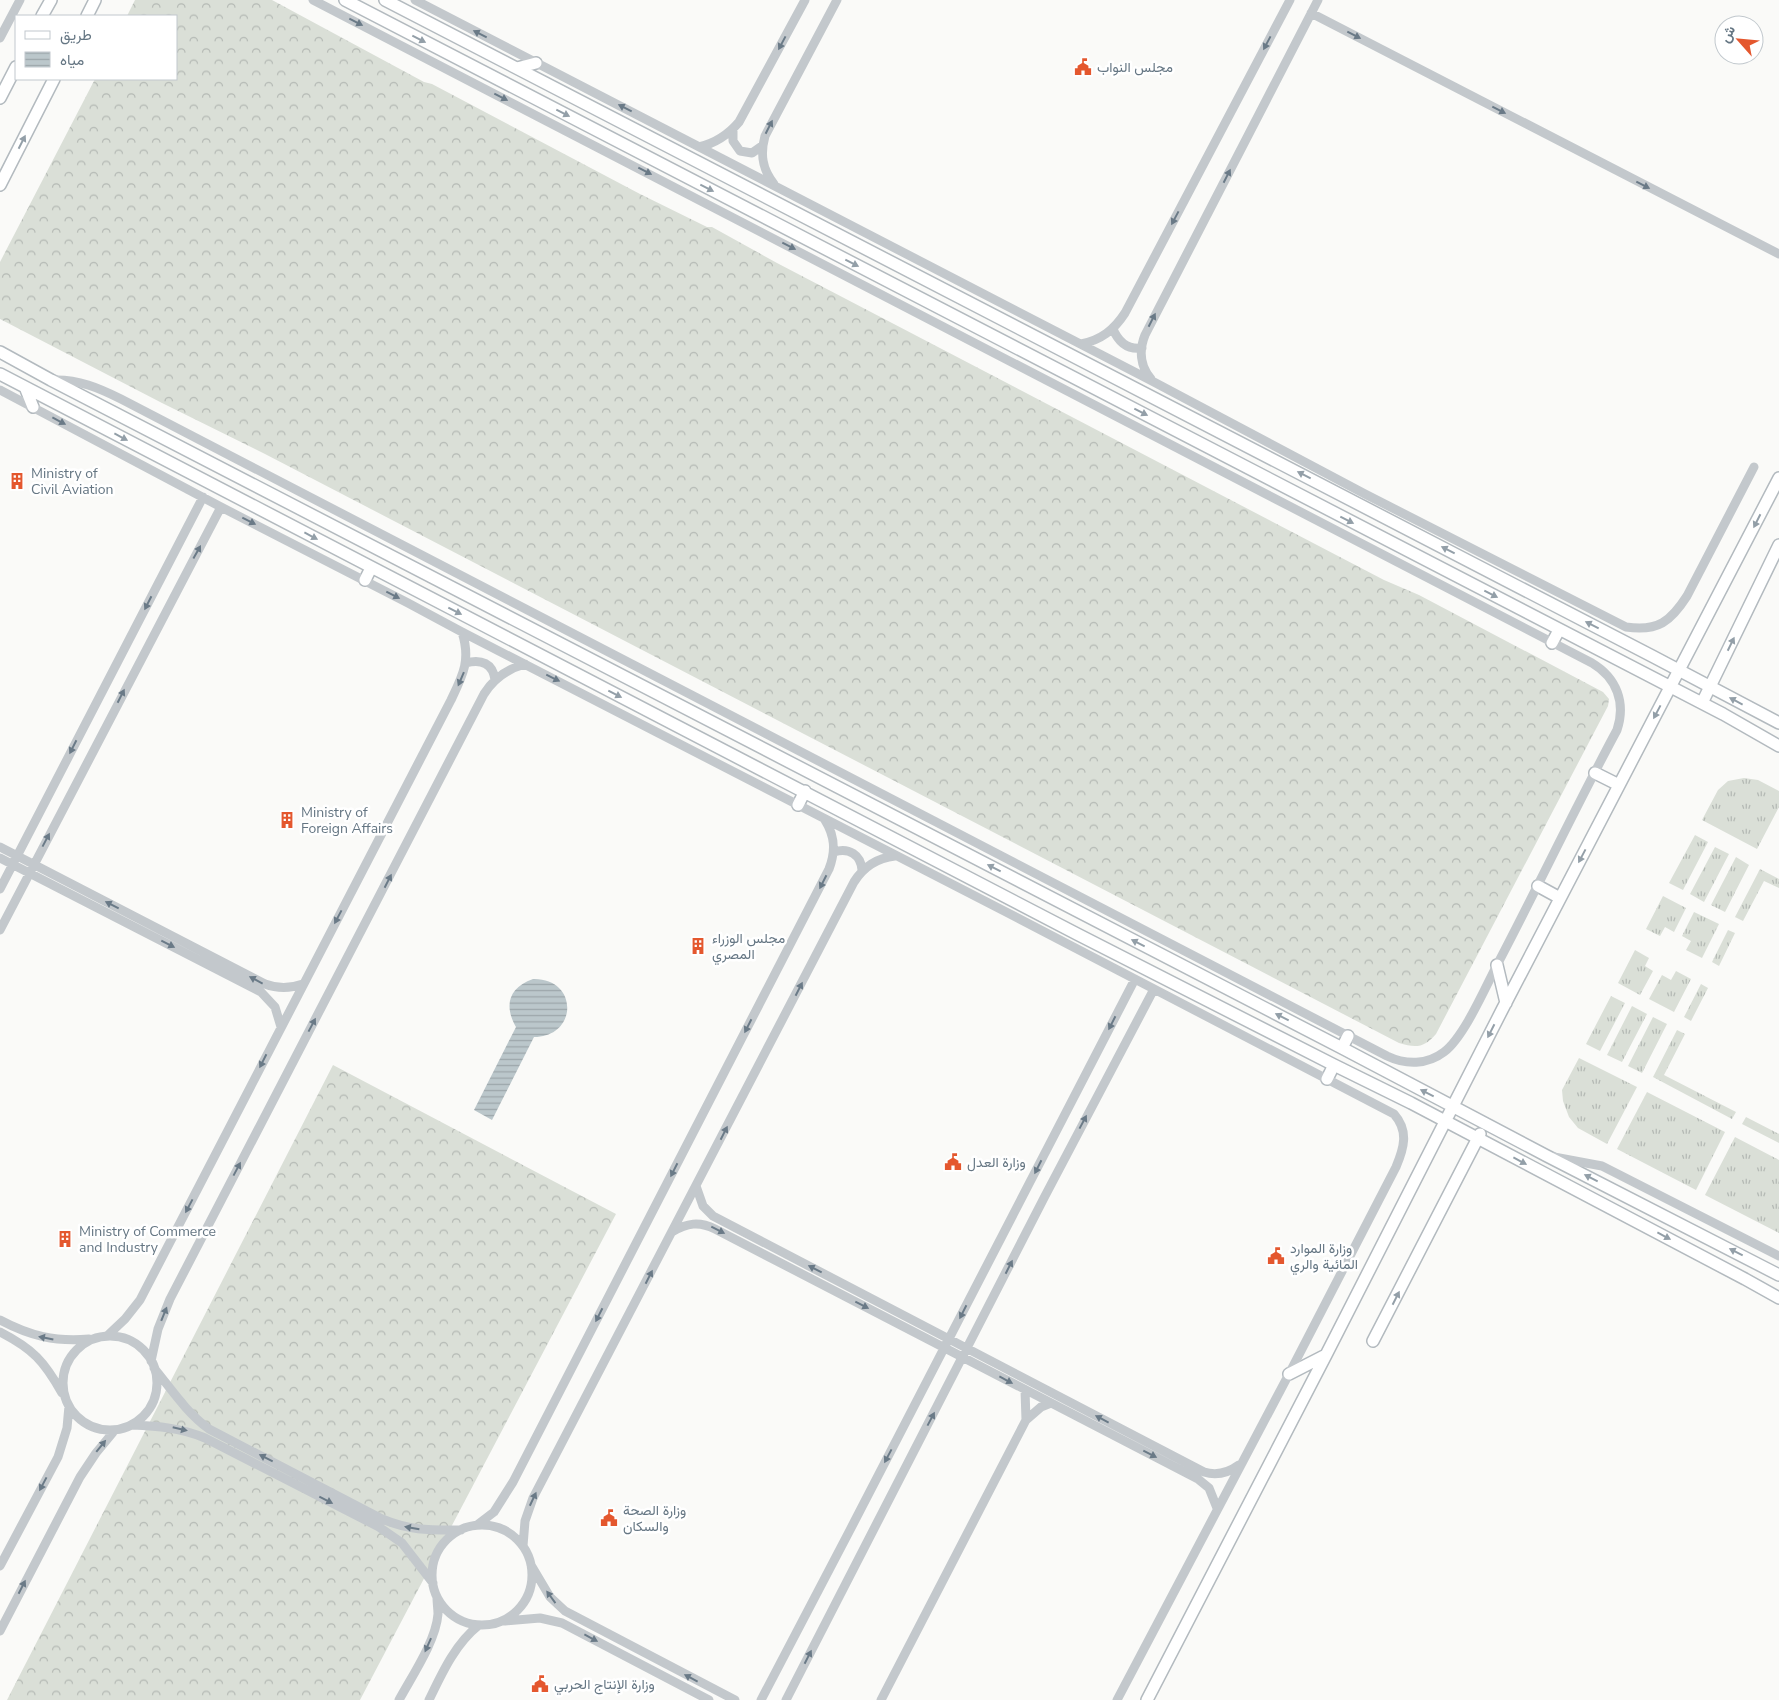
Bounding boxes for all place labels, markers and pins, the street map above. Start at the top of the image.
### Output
public building icon: مجلس النواب [1073,57,1093,77]
place label: مجلس النواب [1097,58,1173,77]
place label: Ministry of Civil Aviation [31,464,113,499]
building icon: Ministry of Civil Aviation [7,471,27,491]
place label: Ministry of Foreign Affairs [301,803,393,838]
building icon: Ministry of Foreign Affairs [277,810,297,830]
place label: مجلس الوزراء المصري [712,929,785,966]
building icon: مجلس الوزراء المصري [688,936,708,956]
public building icon: وزارة العدل [943,1152,963,1172]
place label: وزارة العدل [967,1153,1026,1172]
place label: Ministry of Commerce and Industry [79,1222,216,1257]
building icon: Ministry of Commerce and Industry [55,1229,75,1249]
place label: وزارة الموارد المائية والري [1290,1239,1358,1276]
public building icon: وزارة الموارد المائية والري [1266,1246,1286,1266]
place label: وزارة الصحة والسكان [623,1501,686,1536]
public building icon: وزارة الصحة والسكان [599,1508,619,1528]
public building icon: وزارة الإنتاج الحربي [530,1674,550,1694]
place label: وزارة الإنتاج الحربي [554,1675,655,1696]

